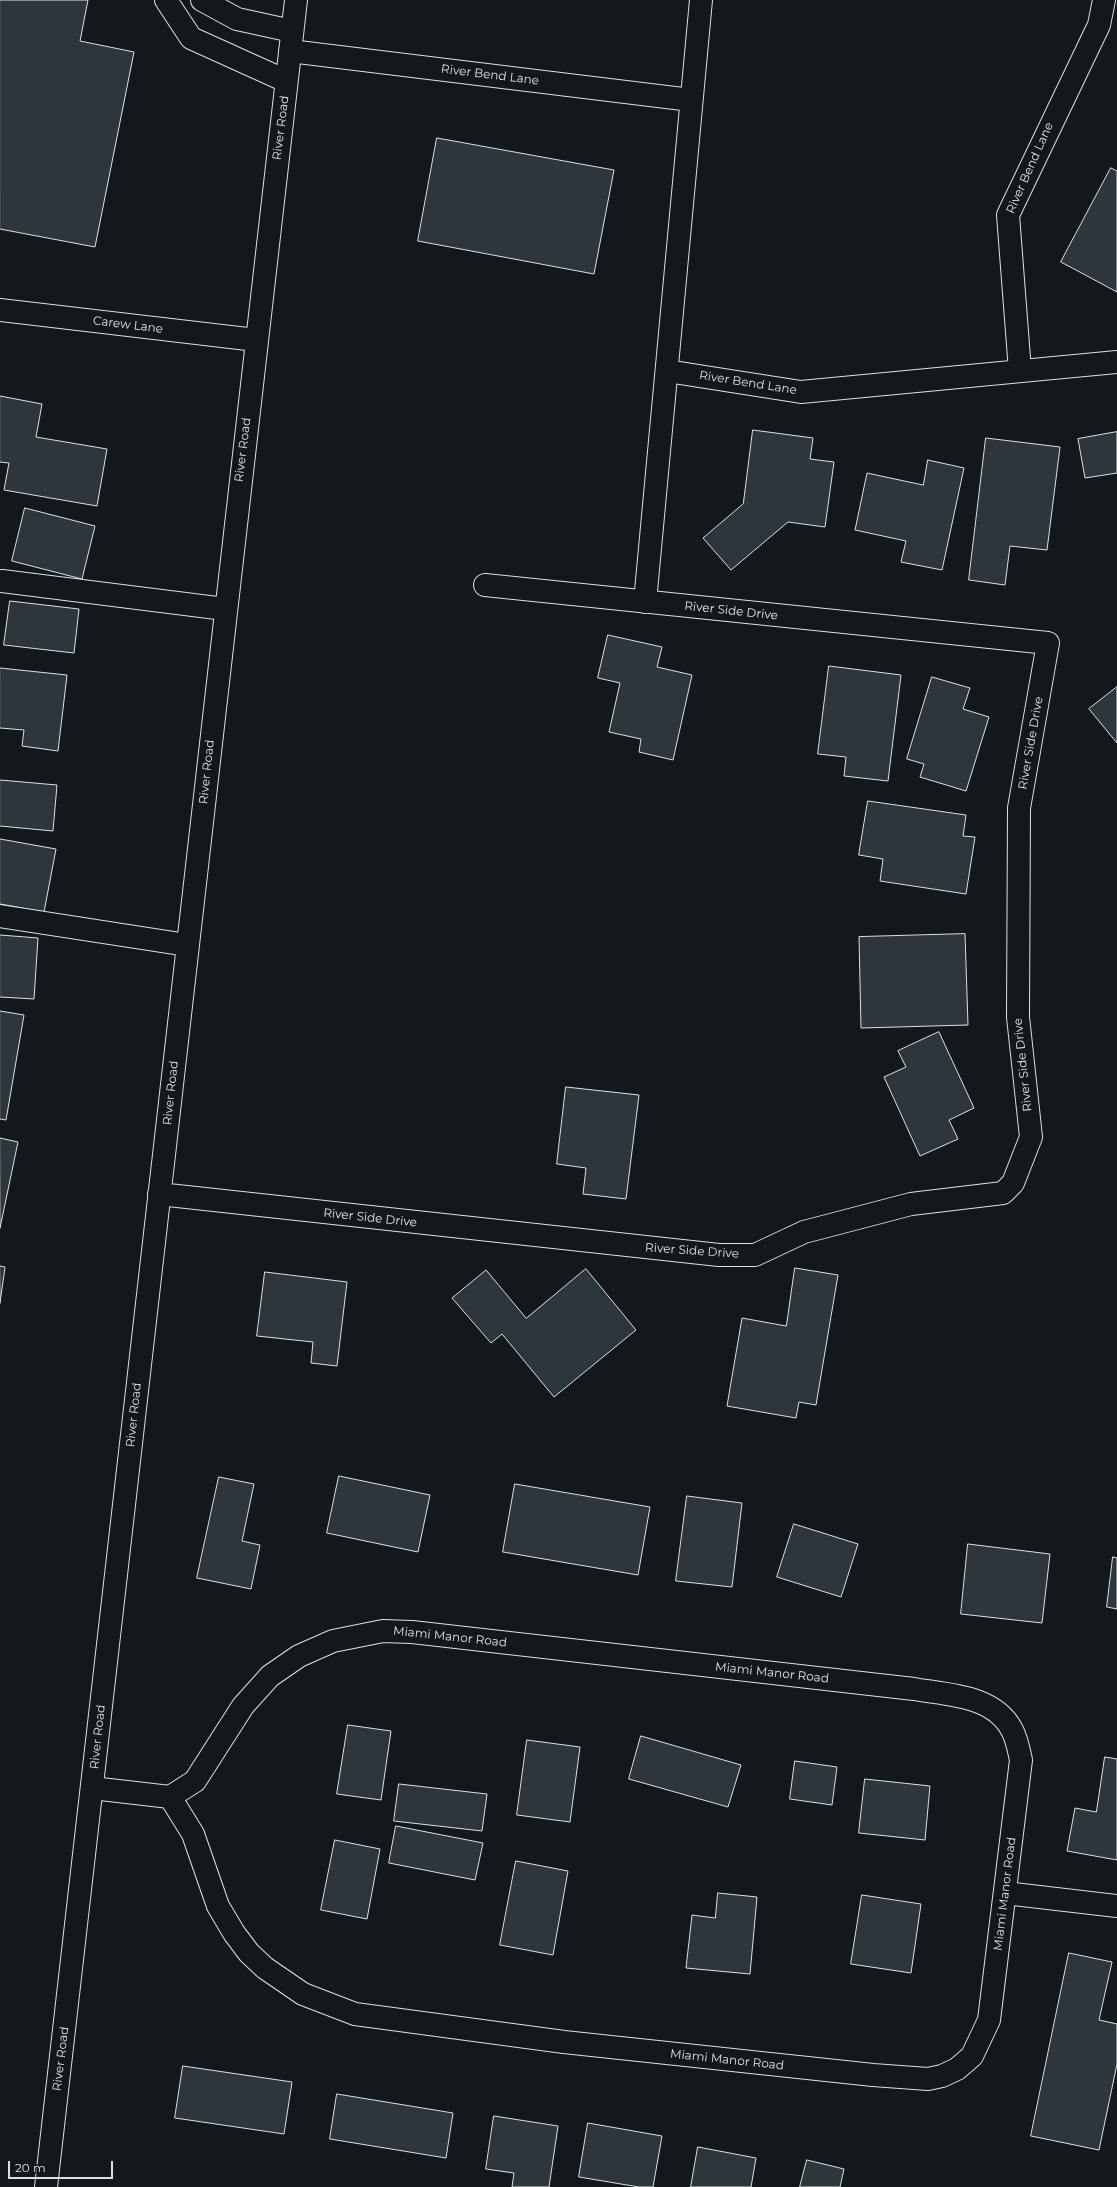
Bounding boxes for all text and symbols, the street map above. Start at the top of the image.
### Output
street label: River Bend Lane [440,62,540,88]
street label: River Road [270,95,292,161]
street label: River Bend Lane [1003,120,1057,216]
street label: Carew Lane [92,314,164,336]
street label: River Bend Lane [698,368,798,398]
street label: River Road [232,417,254,483]
street label: River Side Drive [684,599,778,623]
street label: River Side Drive [1016,695,1046,791]
street label: River Road [196,739,218,805]
street label: River Side Drive [1011,1018,1035,1112]
street label: River Road [160,1060,182,1126]
street label: River Side Drive [323,1206,417,1230]
street label: River Side Drive [645,1241,739,1261]
street label: River Road [123,1382,145,1448]
street label: Miami Manor Road [392,1624,508,1650]
street label: Miami Manor Road [714,1660,830,1686]
street label: River Road [87,1704,109,1770]
street label: Miami Manor Road [991,1836,1019,1952]
street label: River Road [50,2026,72,2092]
street label: Miami Manor Road [669,2047,785,2073]
scale bar [10,2153,115,2179]
text: 20 m [15,2160,46,2175]

